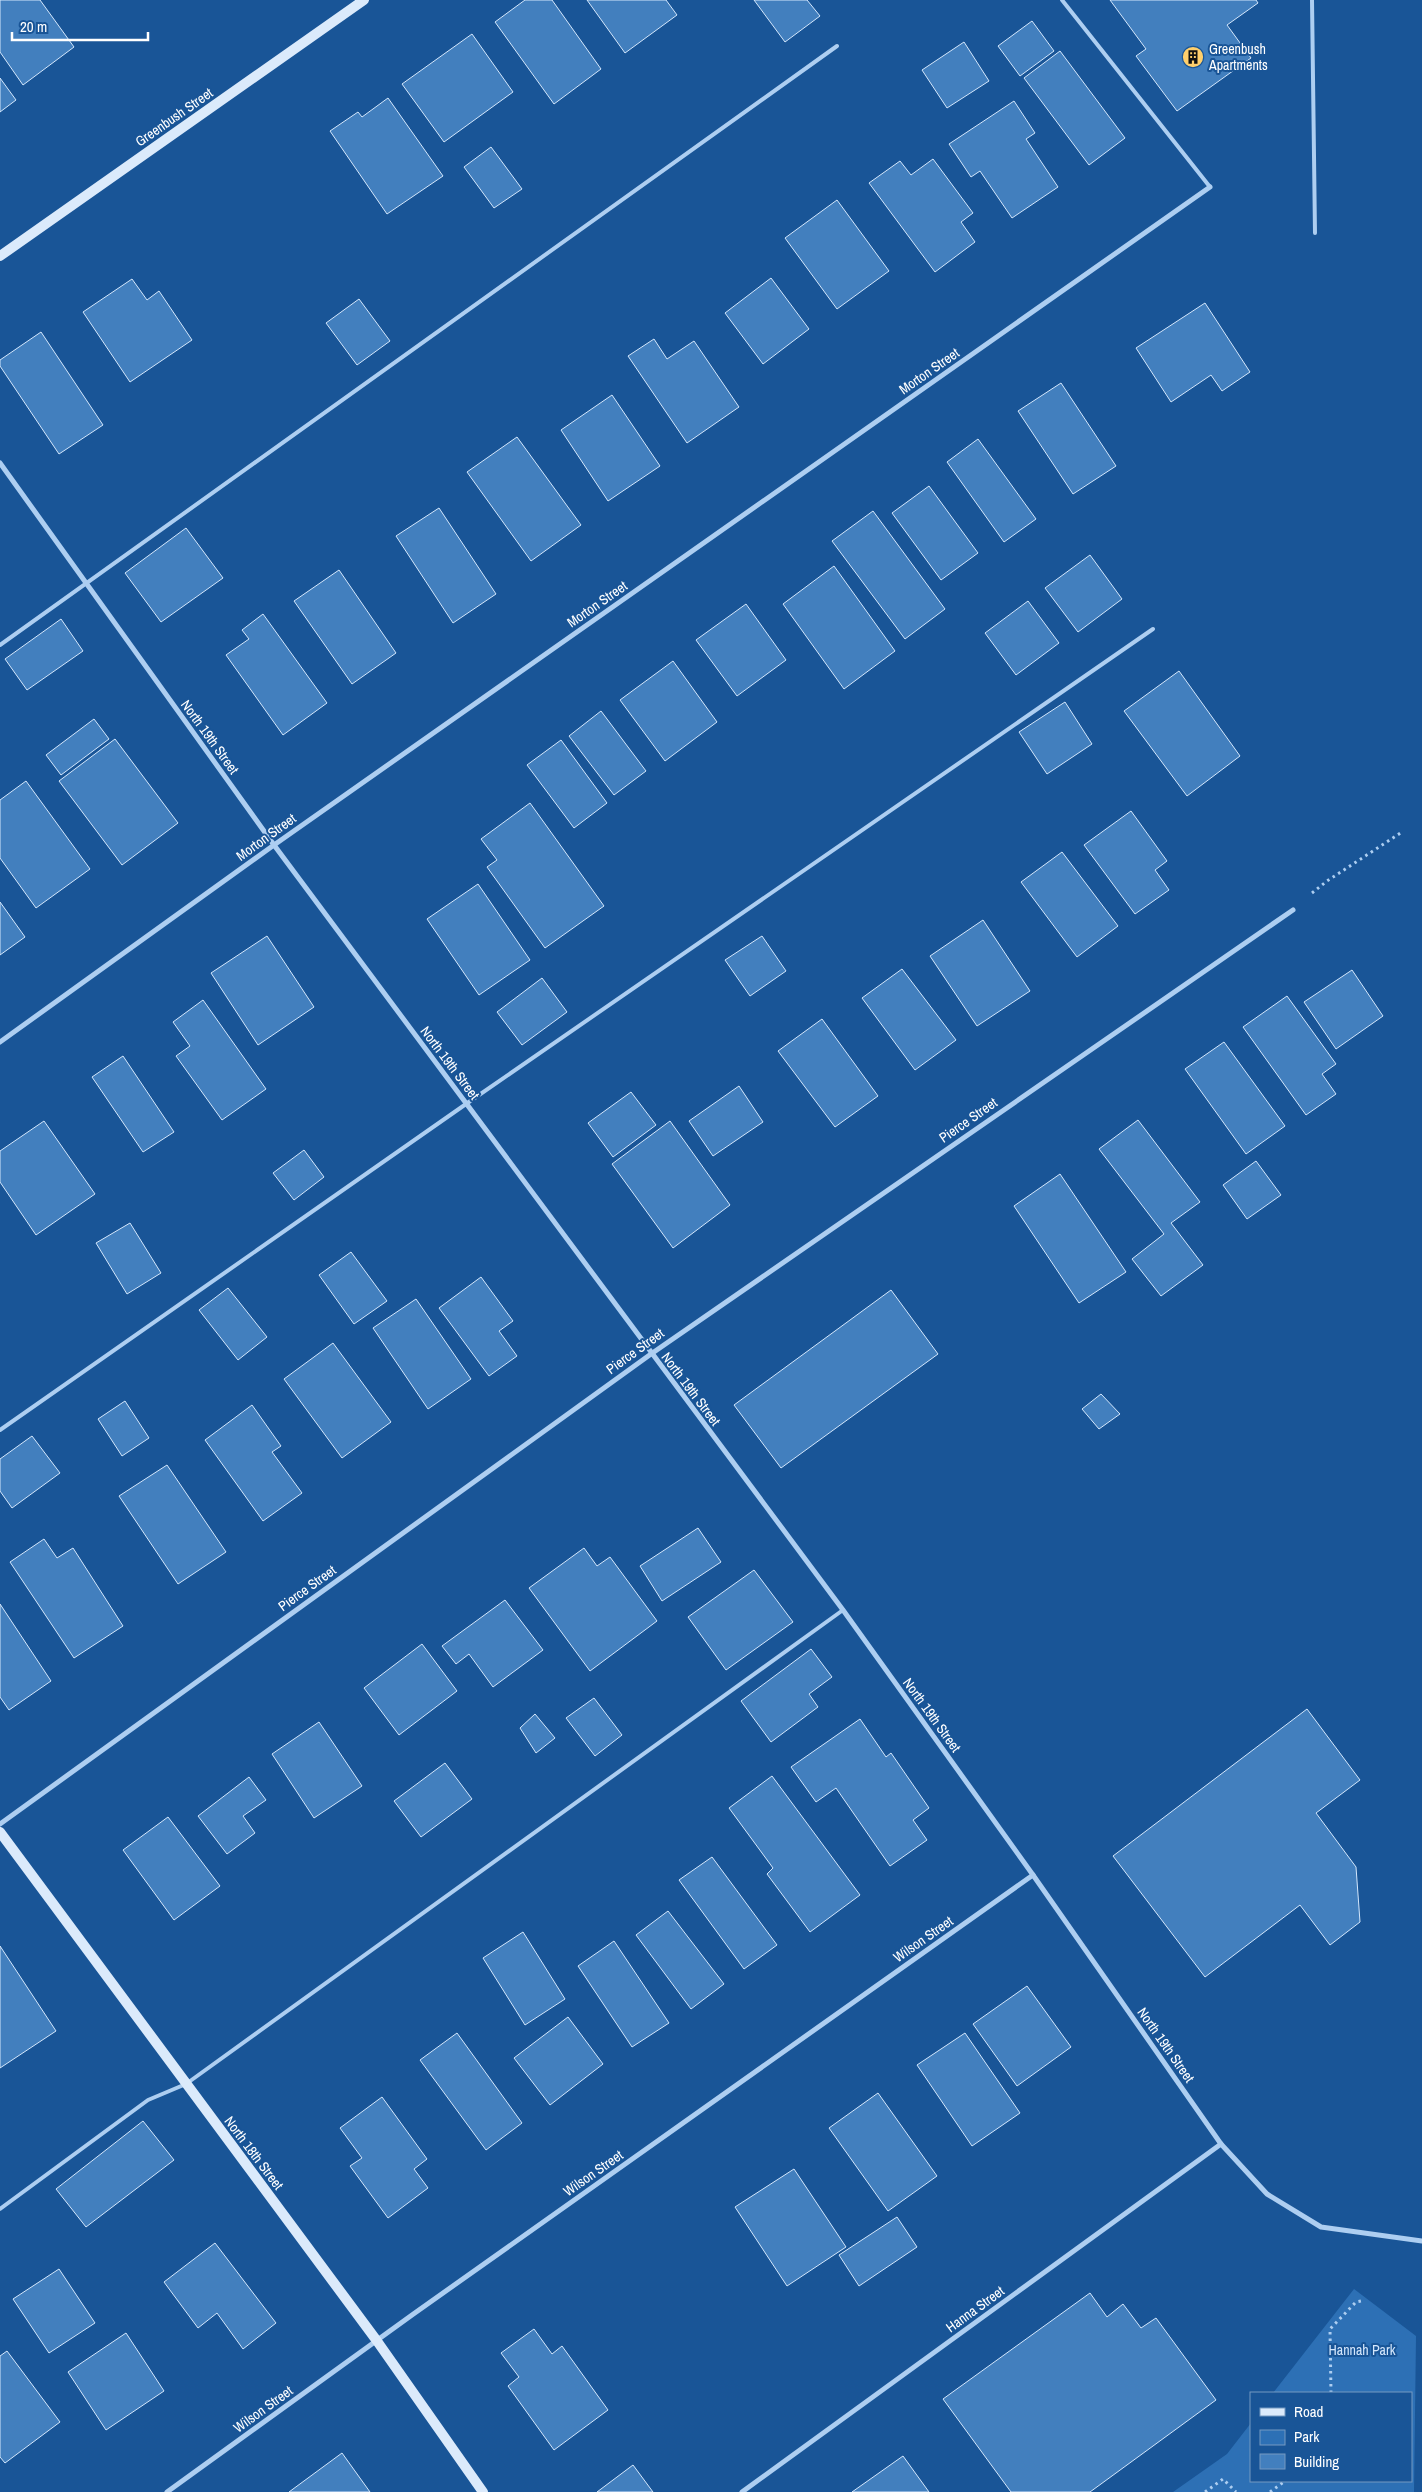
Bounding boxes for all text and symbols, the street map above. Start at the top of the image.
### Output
scale bar [12,10,149,42]
text: 20 m [20,16,47,37]
place label: Greenbush Apartments [1208,40,1268,74]
building icon: Greenbush Apartments [1181,45,1205,69]
street label: Greenbush Street [132,84,216,150]
street label: Morton Street [895,344,963,398]
street label: Morton Street [563,577,631,631]
street label: North 19th Street [177,696,243,778]
street label: Morton Street [233,809,299,865]
street label: North 19th Street [417,1023,483,1103]
street label: Pierce Street [935,1093,1001,1147]
street label: Pierce Street [603,1324,667,1378]
street label: North 19th Street [658,1349,724,1429]
street label: Pierce Street [275,1561,339,1615]
street label: North 19th Street [899,1674,965,1756]
street label: Wilson Street [890,1912,956,1966]
street label: North 19th Street [1134,2004,1198,2086]
street label: North 18th Street [221,2113,287,2193]
street label: Wilson Street [560,2146,626,2200]
street label: Hanna Street [942,2282,1008,2336]
park label: Hannah Park [1328,2341,1396,2359]
street label: Wilson Street [230,2381,296,2437]
legend [1250,2392,1412,2482]
text: Road [1294,2401,1323,2422]
text: Park [1294,2426,1320,2447]
text: Building [1294,2451,1339,2472]

